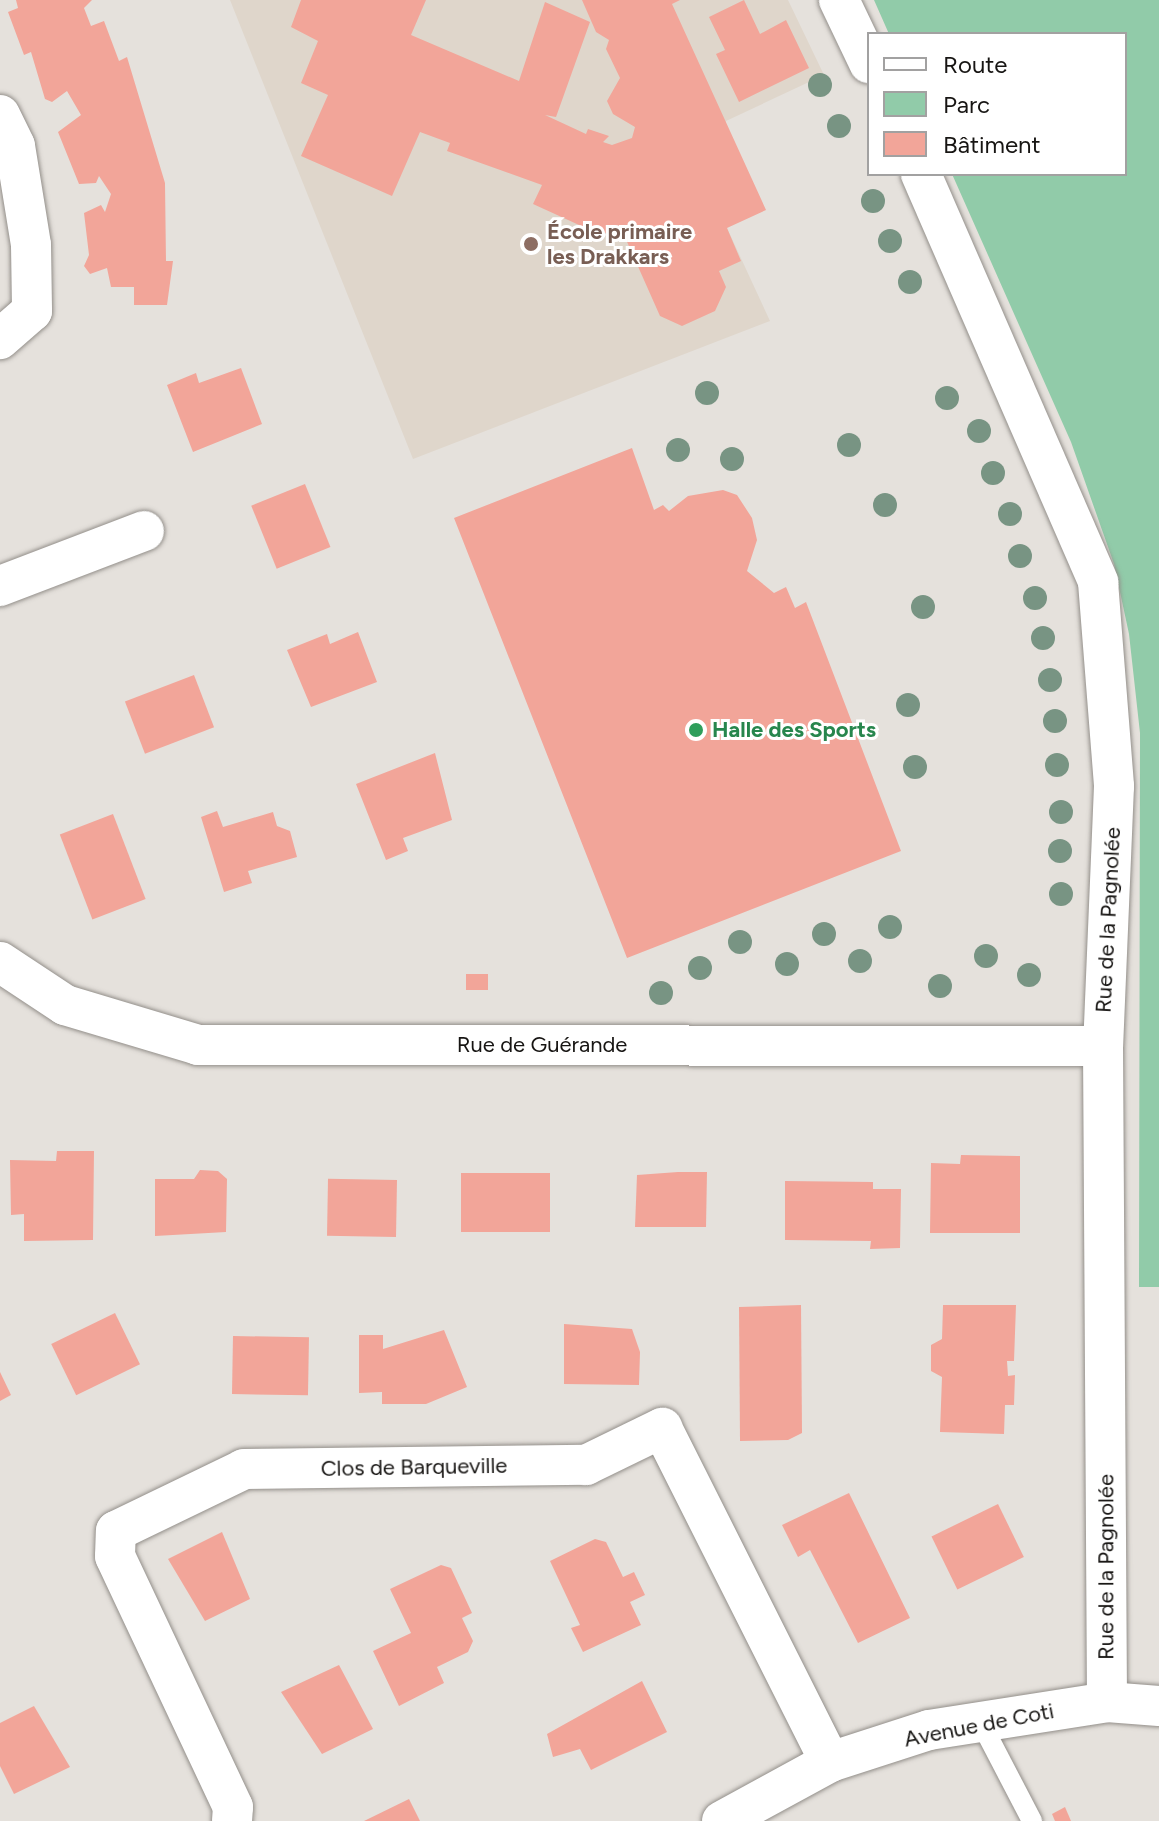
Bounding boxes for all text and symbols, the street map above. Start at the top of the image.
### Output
legend [867,32,1127,176]
text: Route [943,50,1007,79]
text: Parc [943,90,990,119]
text: Bâtiment [943,130,1041,159]
place label: École primaire les Drakkars [547,218,692,270]
marker: École primaire les Drakkars [522,235,540,253]
place label: Halle des Sports [712,717,876,743]
marker: Halle des Sports [687,721,705,739]
street label: Rue de la Pagnolée [1090,826,1126,1014]
street label: Rue de Guérande [457,1032,627,1058]
street label: Clos de Barqueville [321,1452,507,1482]
street label: Rue de la Pagnolée [1093,1474,1119,1660]
street label: Avenue de Coti [902,1698,1056,1752]

